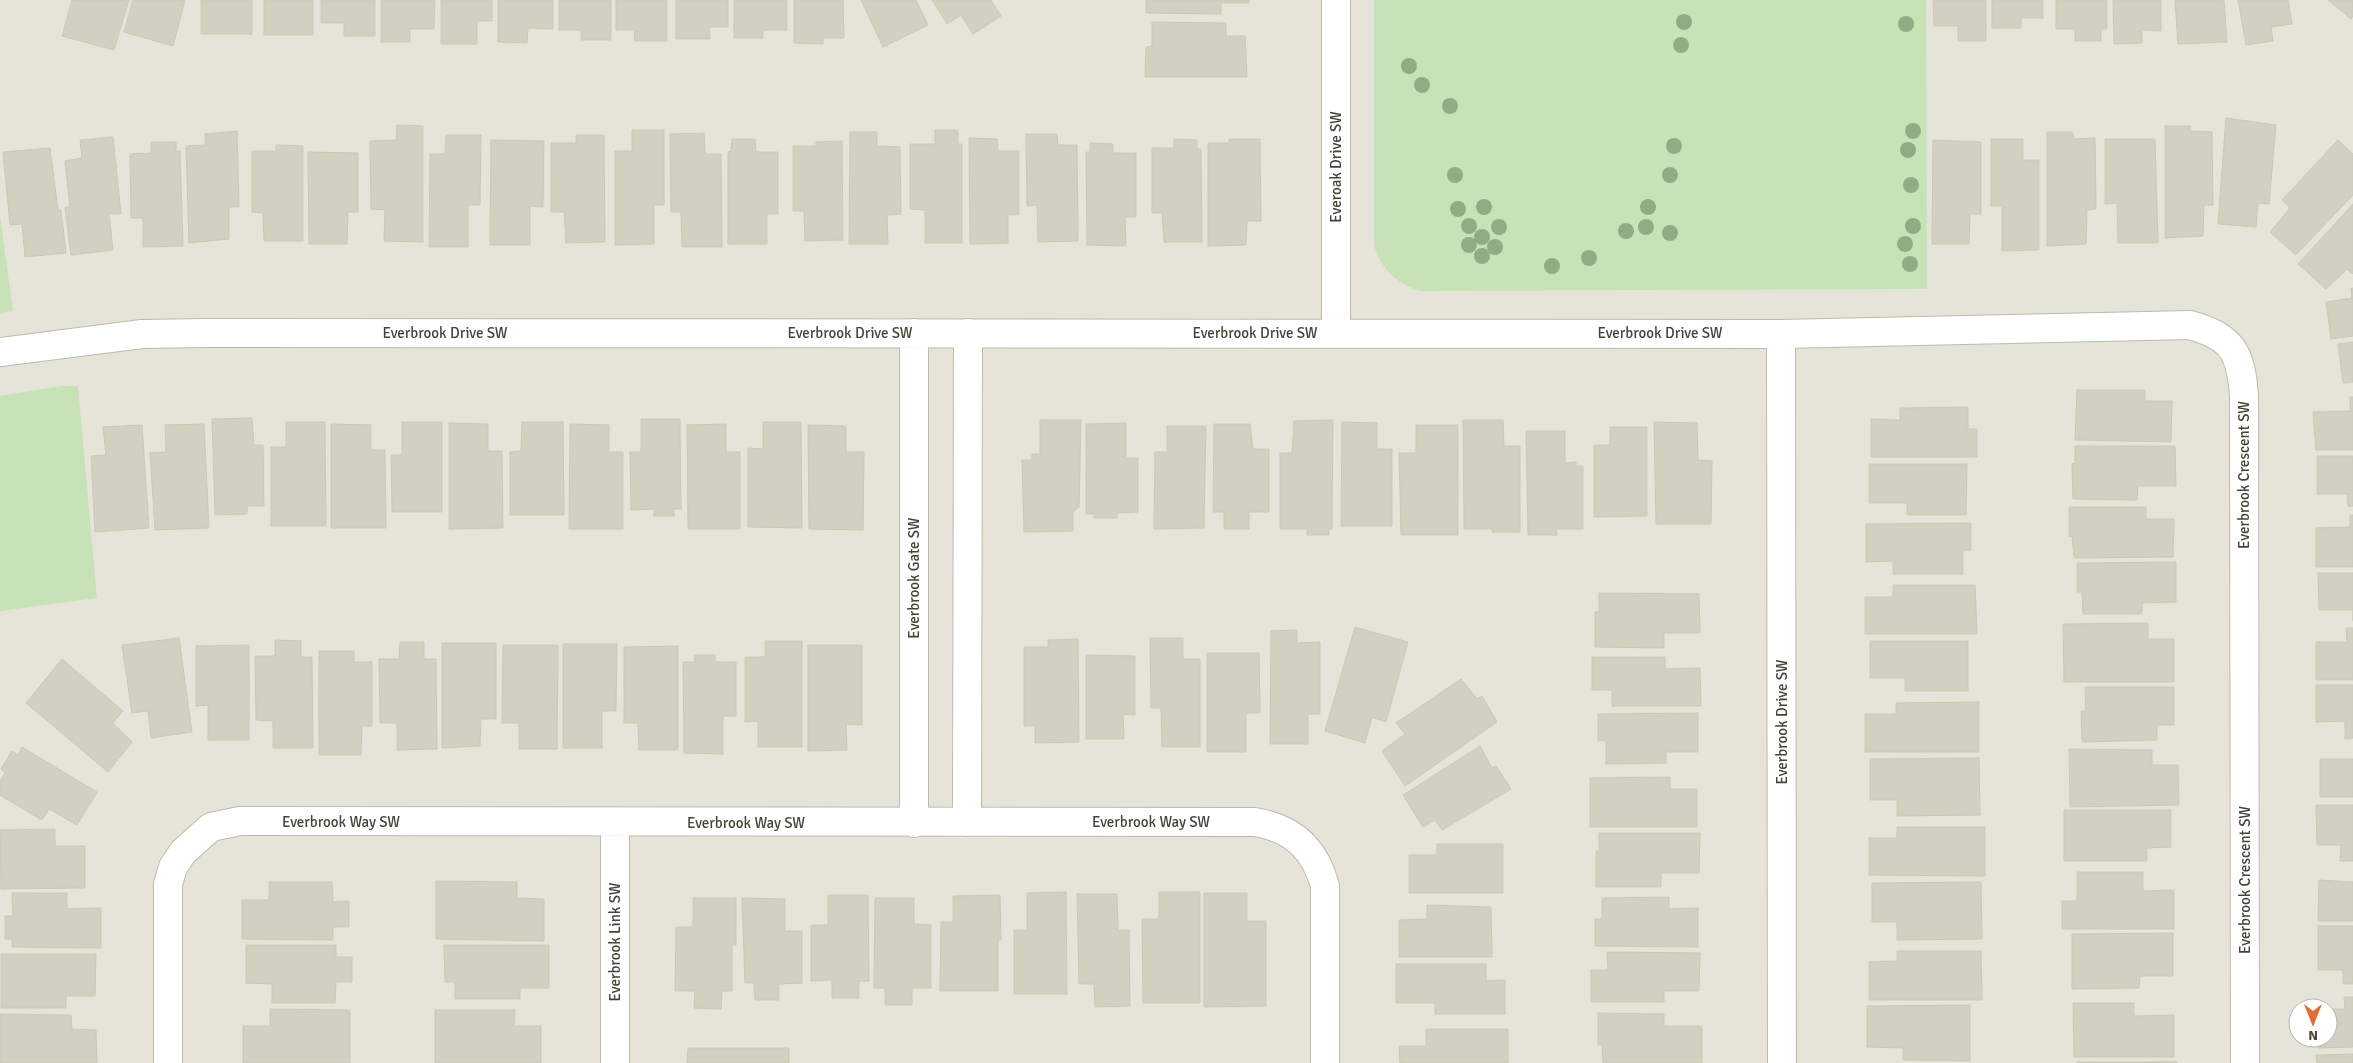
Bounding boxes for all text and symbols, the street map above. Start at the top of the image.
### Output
street label: Everoak Drive SW [1327,111,1345,223]
street label: Everbrook Drive SW [382,324,508,342]
street label: Everbrook Drive SW [787,324,913,342]
street label: Everbrook Drive SW [1192,324,1318,342]
street label: Everbrook Drive SW [1597,324,1723,342]
street label: Everbrook Crescent SW [2235,401,2253,549]
street label: Everbrook Gate SW [905,517,923,639]
street label: Everbrook Drive SW [1773,659,1791,785]
street label: Everbrook Crescent SW [2236,806,2254,954]
street label: Everbrook Way SW [282,813,400,831]
street label: Everbrook Way SW [1092,813,1210,831]
street label: Everbrook Way SW [687,814,805,832]
street label: Everbrook Link SW [606,882,624,1001]
north arrow [2288,998,2338,1048]
text: N [2308,1027,2318,1044]

